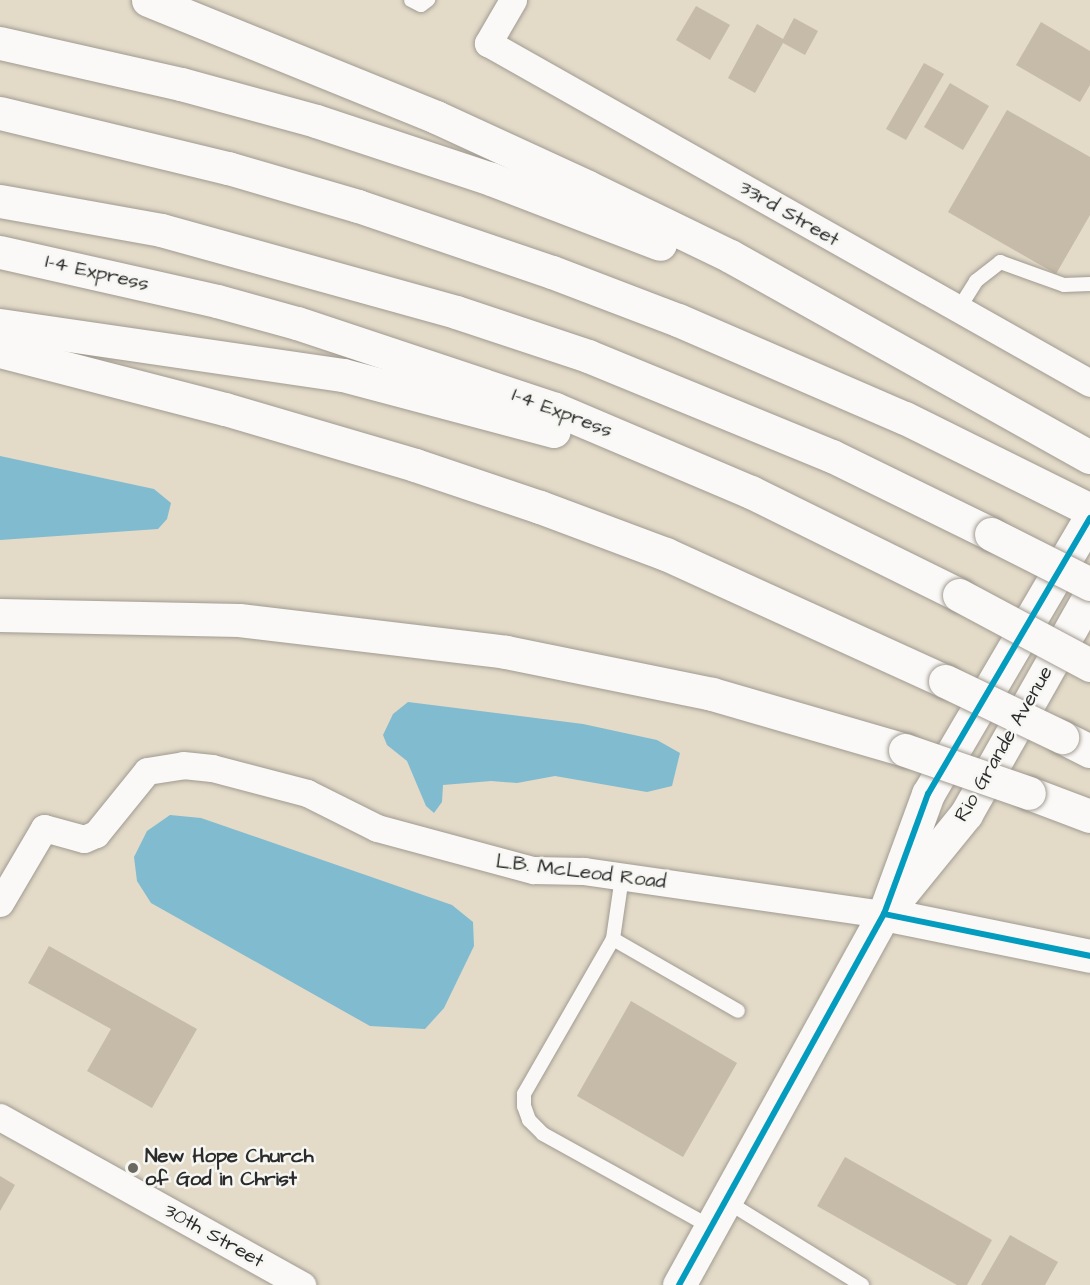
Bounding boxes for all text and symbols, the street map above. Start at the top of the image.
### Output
street label: 33rd Street [735,176,843,252]
street label: I-4 Express [43,249,151,297]
street label: I-4 Express [509,383,615,443]
street label: Rio Grande Avenue [950,662,1058,826]
street label: L.B. McLeod Road [495,850,667,894]
place label: New Hope Church of God in Christ [145,1144,314,1191]
marker: New Hope Church of God in Christ [126,1161,140,1175]
street label: 30th Street [160,1199,268,1273]

